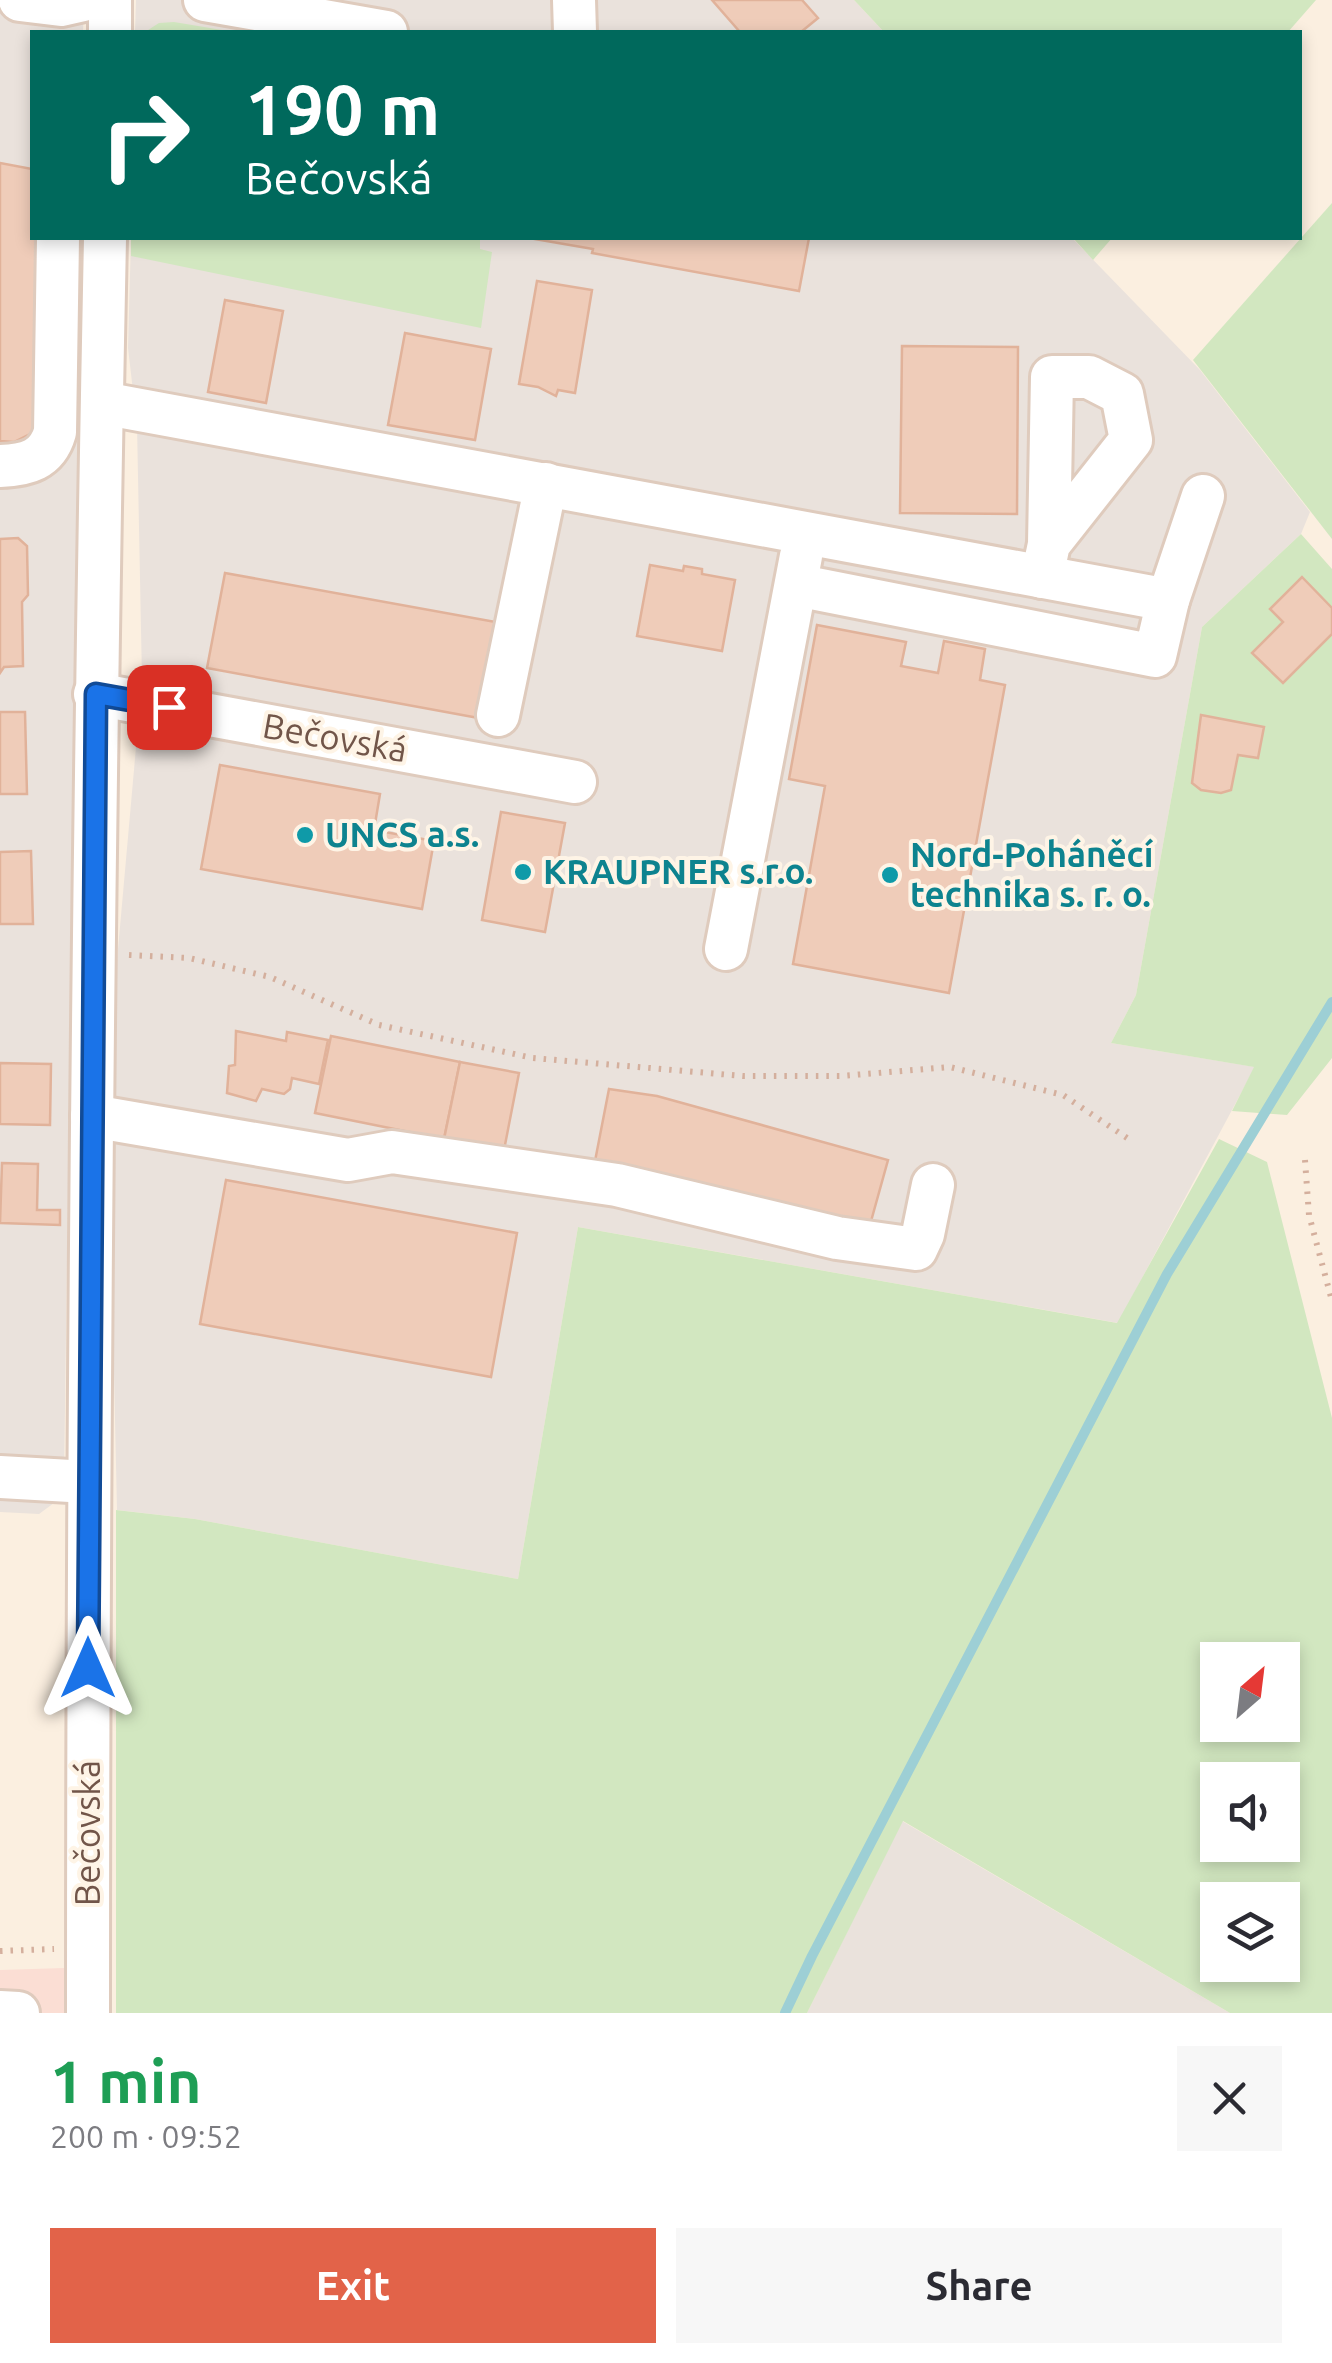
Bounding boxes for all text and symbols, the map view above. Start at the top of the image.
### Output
icon: right [80,70,210,200]
text: 190 m [245,70,440,148]
text: Bečovská [245,152,433,203]
pin [127,665,212,750]
icon: arrive [142,680,197,735]
street label: Bečovská [260,705,411,769]
place label: UNCS a.s. [325,814,479,854]
marker: UNCS a.s. [294,824,316,846]
place label: Nord-Poháněcí technika s. r. o. [910,834,1154,914]
place label: KRAUPNER s.r.o. [543,851,813,891]
marker: KRAUPNER s.r.o. [512,861,534,883]
marker: Nord-Poháněcí technika s. r. o. [879,864,901,886]
position arrow [36,1616,140,1720]
north arrow [1200,1642,1300,1742]
map controls [1200,1642,1300,1982]
street label: Bečovská [67,1760,107,1906]
button: sound [1200,1762,1300,1862]
button: layers [1200,1882,1300,1982]
button: close [1177,2046,1282,2151]
text: 1 min [50,2047,202,2114]
text: 200 m · 09:52 [50,2118,242,2154]
button: Exit [50,2228,656,2343]
button: Share [676,2228,1282,2343]

